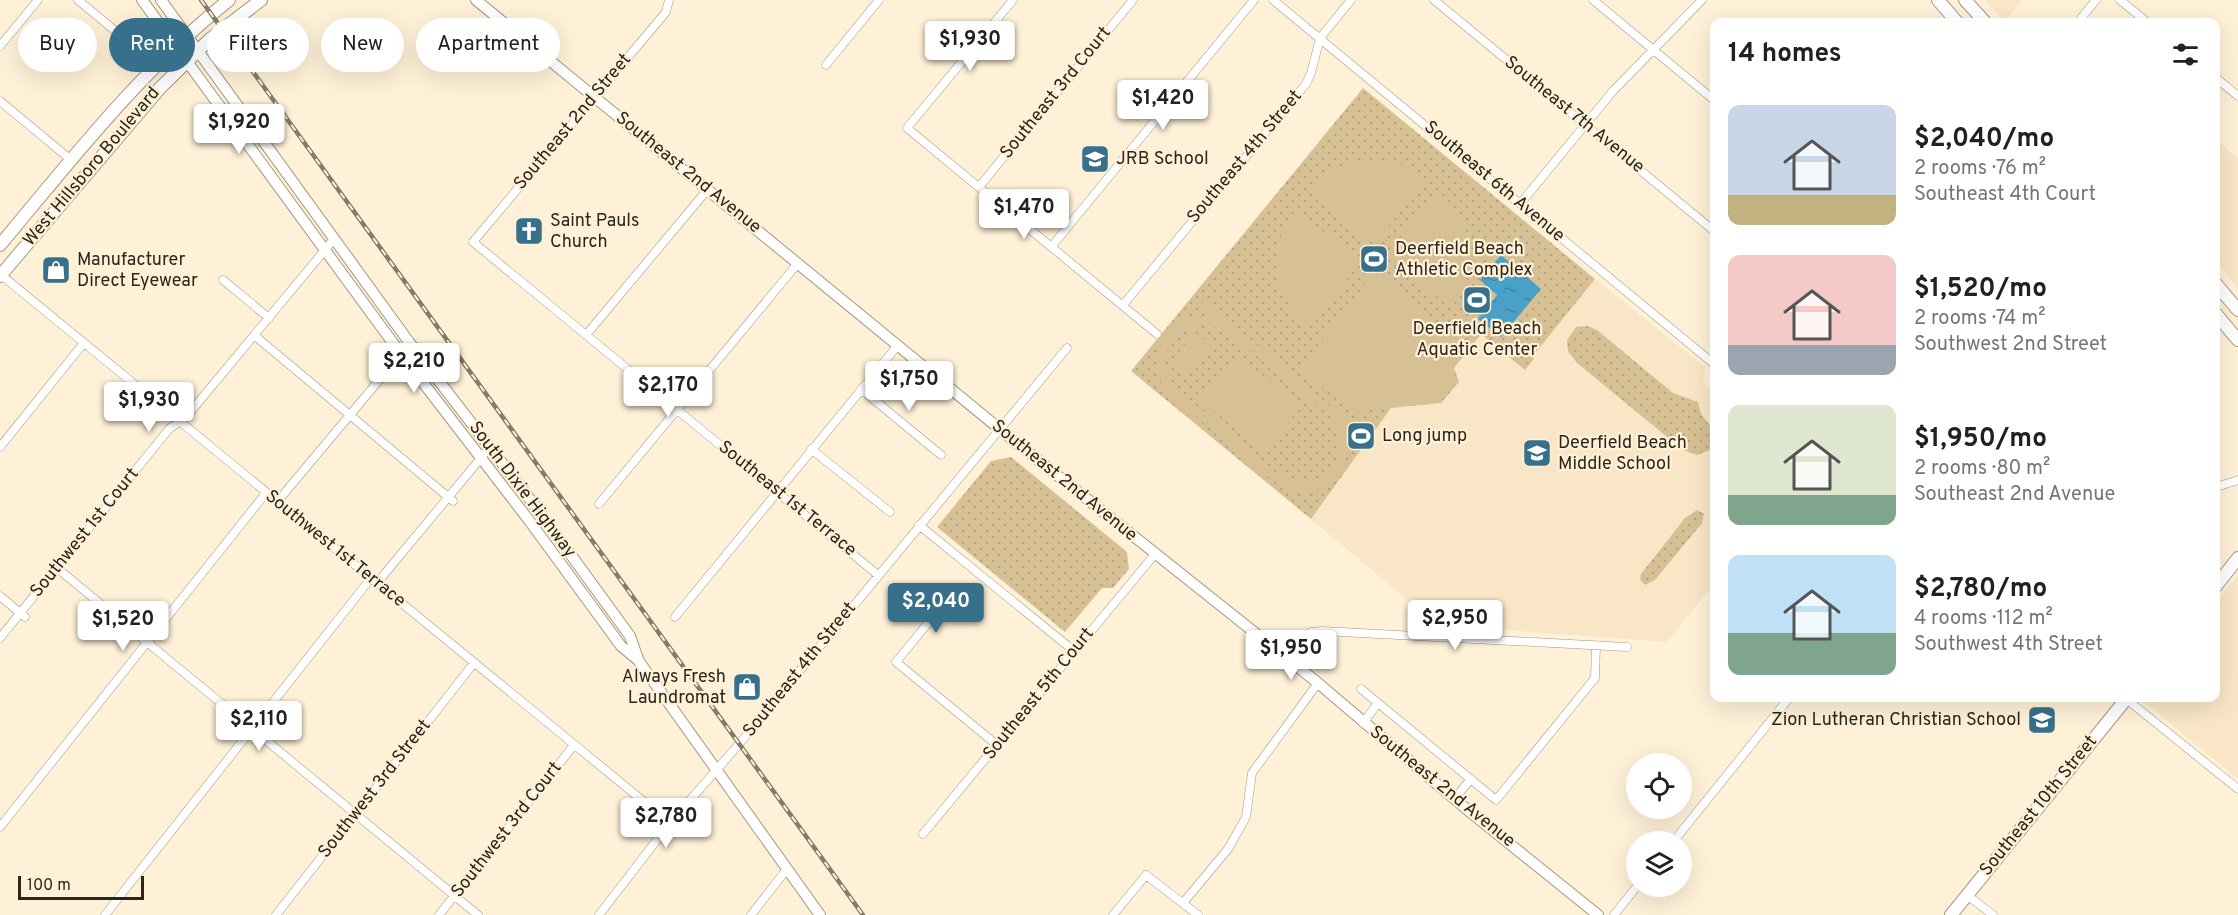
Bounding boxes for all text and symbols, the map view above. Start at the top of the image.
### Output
chip: Buy [18,18,97,72]
chip: Rent [109,18,195,72]
chip: Filters [207,18,309,72]
chip: New [321,18,404,72]
chip: Apartment [416,18,560,72]
pin: $1,930 [921,21,1019,72]
street label: Southeast 3rd Court [996,22,1116,164]
text: $1,930 [939,27,1001,53]
text: 14 homes [1728,38,1842,71]
icon: filters [2169,38,2202,71]
street label: Southeast 2nd Street [509,49,637,195]
street label: Southeast 7th Avenue [1499,51,1649,179]
pin: $1,420 [1114,80,1212,131]
street label: West Hillsboro Boulevard [19,83,165,251]
street label: Southeast 4th Street [1182,85,1308,229]
text: $1,420 [1131,86,1195,112]
pin: $1,920 [190,104,288,155]
street label: Southeast 2nd Avenue [610,107,766,239]
text: $1,920 [208,110,270,136]
street label: Southeast 6th Avenue [1419,116,1569,248]
text: $2,040/mo [1914,123,2054,156]
icon: home [1776,129,1848,201]
school or university icon: JRB School [1079,143,1111,175]
place label: JRB School [1116,148,1209,171]
text: 2 rooms · 76 m² [1914,156,2046,182]
text: Southeast 4th Court [1914,182,2096,208]
pin: $1,470 [975,189,1073,240]
text: $1,470 [993,195,1055,221]
place label: Saint Pauls Church [550,210,639,254]
church icon: Saint Pauls Church [513,215,545,247]
place label: Deerfield Beach Athletic Complex [1395,238,1533,282]
sports icon: Deerfield Beach Athletic Complex [1358,243,1390,275]
place label: Manufacturer Direct Eyewear [77,249,198,293]
shop icon: Manufacturer Direct Eyewear [40,254,72,286]
text: $1,520/mo [1914,273,2047,306]
icon: home [1776,279,1848,351]
sports icon: Deerfield Beach Aquatic Center [1461,284,1493,316]
text: 2 rooms · 74 m² [1914,306,2045,332]
place label: Deerfield Beach Aquatic Center [1413,318,1541,362]
text: Southwest 2nd Street [1914,332,2107,358]
pin: $2,210 [365,343,463,394]
text: $2,210 [383,349,445,375]
pin: $1,750 [860,361,958,412]
pin: $2,170 [619,367,717,418]
text: $1,750 [879,367,939,393]
text: $2,170 [637,373,699,399]
pin: $1,930 [100,382,198,433]
text: $1,930 [118,388,180,414]
street label: Southeast 2nd Avenue [986,415,1142,547]
street label: South Dixie Highway [463,417,581,563]
sports icon: Long jump [1345,420,1377,452]
text: $1,950/mo [1914,423,2047,456]
place label: Long jump [1382,425,1467,448]
icon: home [1776,429,1848,501]
place label: Deerfield Beach Middle School [1558,432,1687,476]
street label: Southeast 1st Terrace [713,436,861,562]
school or university icon: Deerfield Beach Middle School [1521,437,1553,469]
text: 2 rooms · 80 m² [1914,456,2050,482]
street label: Southwest 1st Court [26,463,144,603]
text: Southeast 2nd Avenue [1914,482,2115,508]
street label: Southwest 1st Terrace [260,485,410,613]
text: $2,780/mo [1914,573,2047,606]
icon: home [1776,579,1848,651]
pin: $2,040 [887,583,985,634]
text: $2,040 [902,589,970,615]
street label: Southeast 4th Street [738,598,862,742]
pin: $2,950 [1406,600,1504,651]
pin: $1,520 [74,601,172,652]
text: $2,950 [1422,606,1488,632]
text: 4 rooms · 112 m² [1914,606,2053,632]
text: $1,520 [92,607,154,633]
street label: Southeast 5th Court [978,623,1100,765]
pin: $1,950 [1242,630,1340,681]
text: Southwest 4th Street [1914,632,2103,658]
text: $1,950 [1260,636,1322,662]
place label: Always Fresh Laundromat [622,666,726,710]
shop icon: Always Fresh Laundromat [731,671,763,703]
pin: $2,110 [210,701,308,752]
school or university icon: Zion Lutheran Christian School [2026,704,2058,736]
text: $2,110 [230,707,288,733]
place label: Zion Lutheran Christian School [1771,709,2021,732]
street label: Southwest 3rd Street [314,715,436,863]
street label: Southeast 2nd Avenue [1364,721,1520,853]
street label: Southeast 10th Street [1975,731,2103,881]
map controls [1626,753,1692,897]
button: locate [1626,753,1692,819]
street label: Southwest 3rd Court [447,757,567,903]
pin: $2,780 [617,798,715,849]
text: $2,780 [634,804,698,830]
button: layers [1626,831,1692,897]
scale bar [18,873,144,900]
text: 100 m [27,876,71,896]

